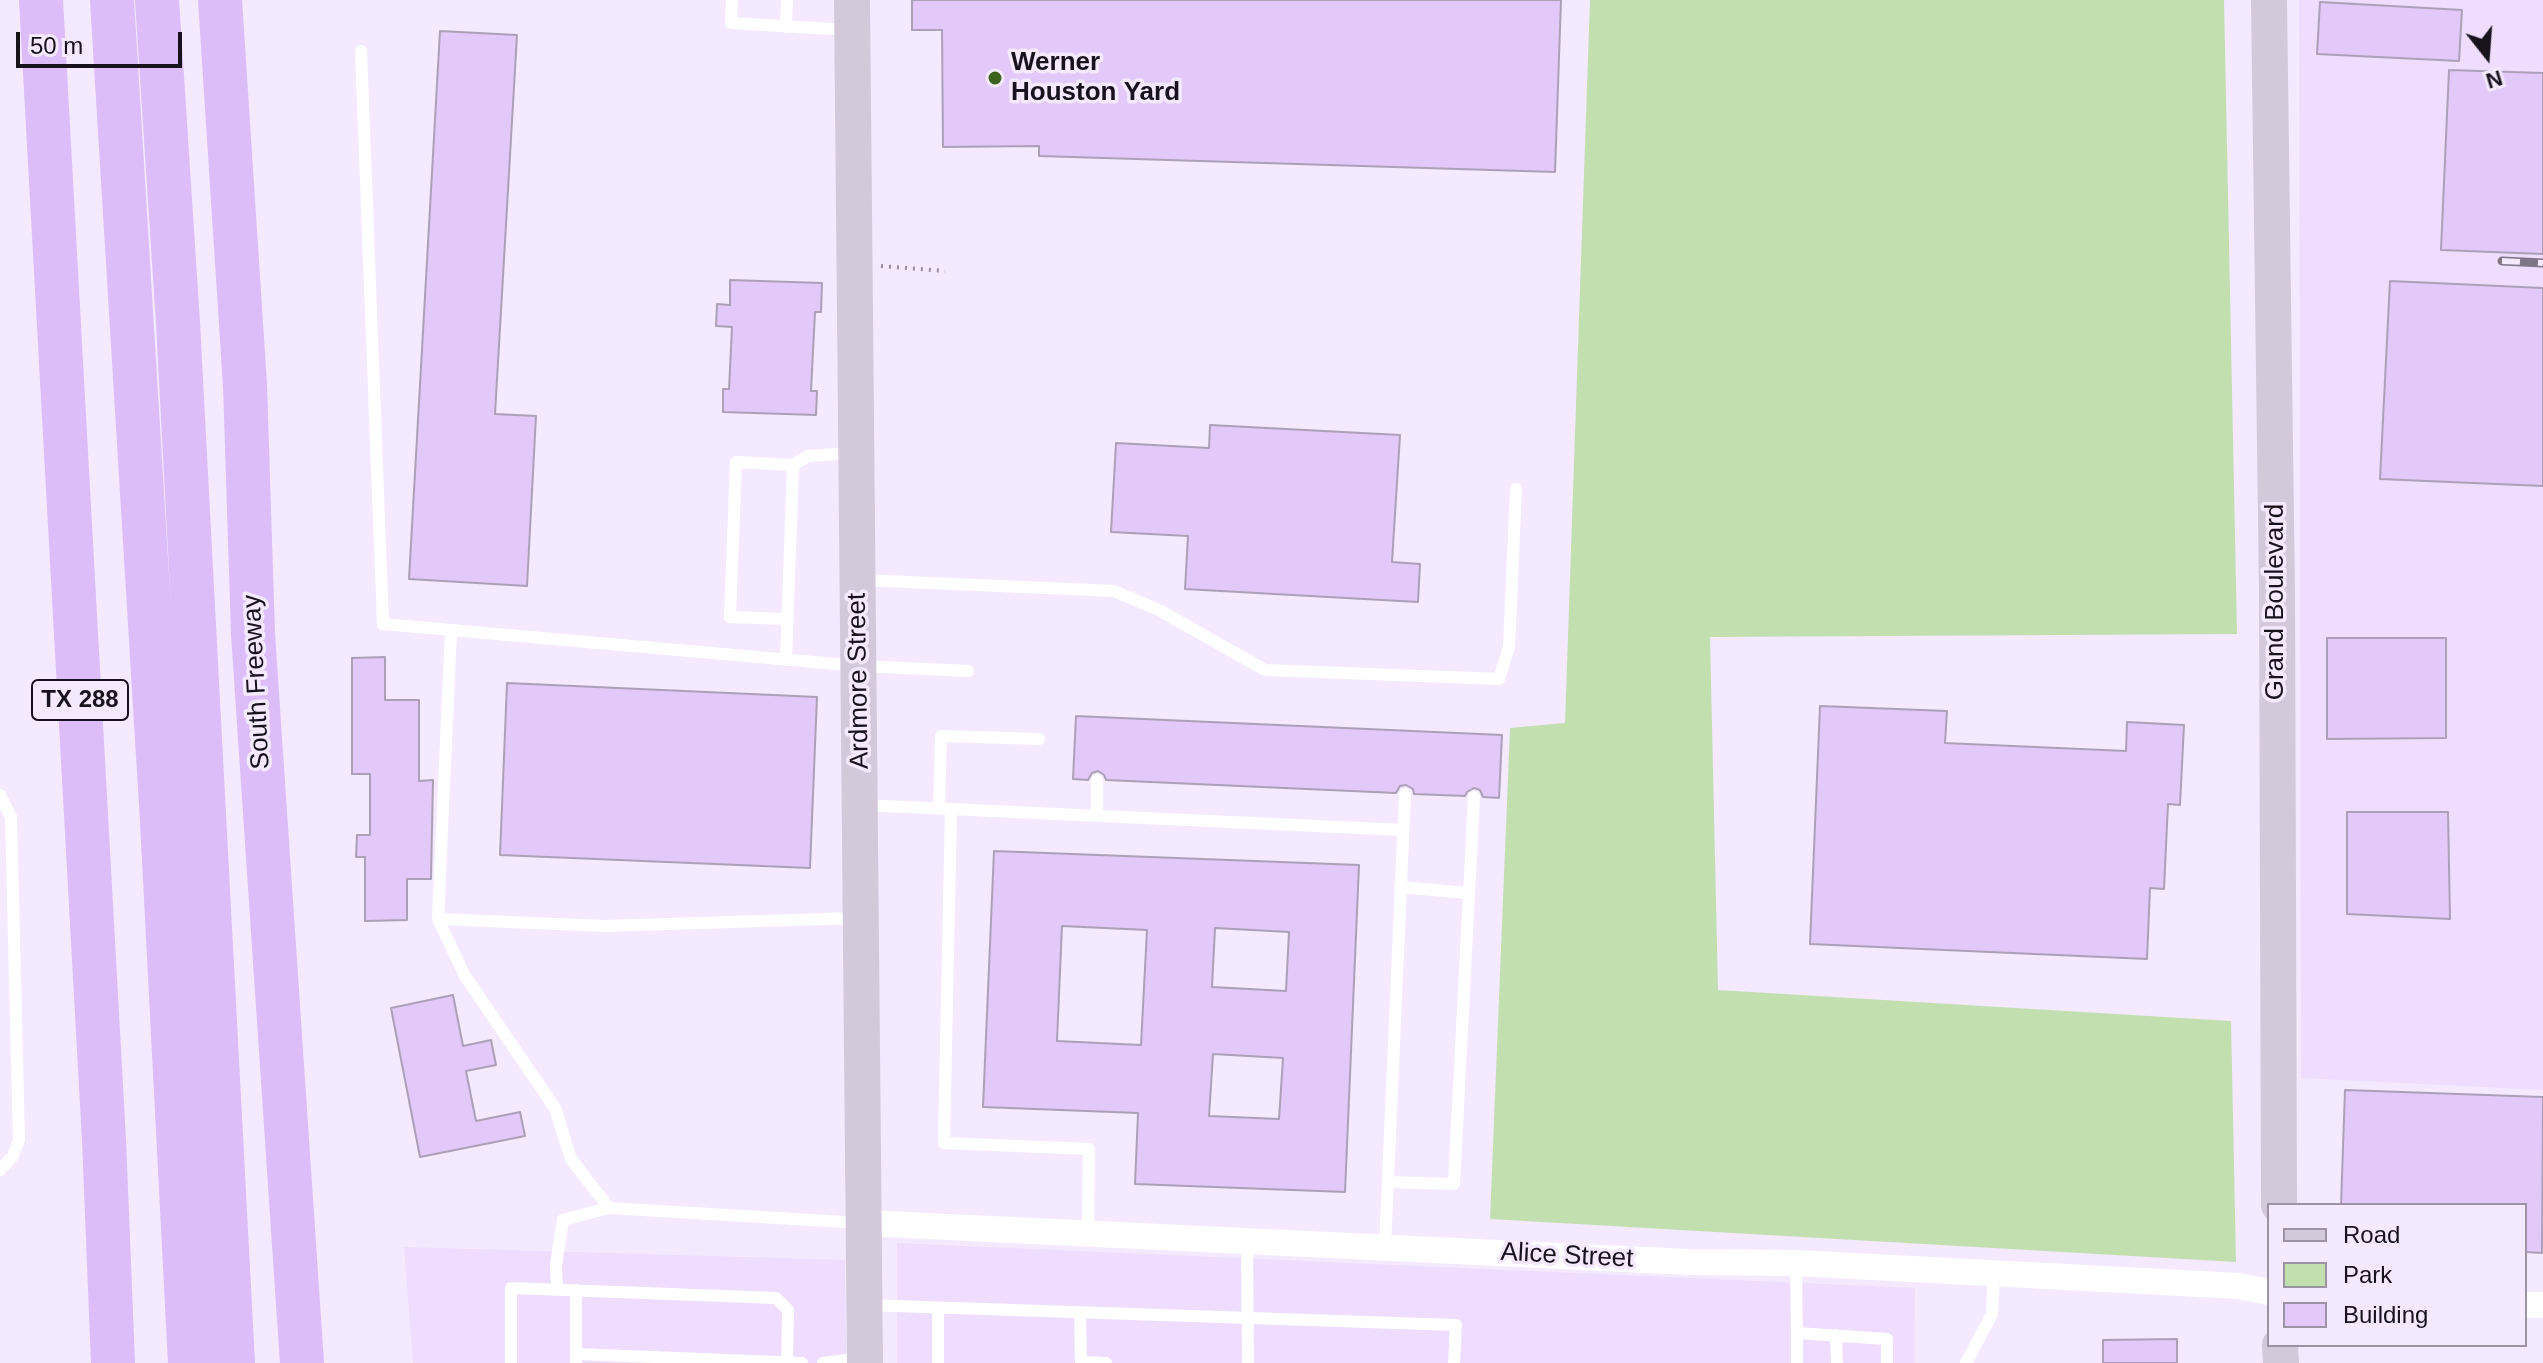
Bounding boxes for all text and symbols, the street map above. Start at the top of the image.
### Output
scale bar [20,16,186,66]
north arrow [2447,16,2527,96]
text: 50 m [30,32,83,59]
place label: Werner Houston Yard [1011,47,1180,108]
text: N [2483,65,2505,94]
marker: Werner Houston Yard [986,69,1004,87]
street label: Grand Boulevard [2260,504,2292,700]
street label: Ardmore Street [842,593,876,769]
street label: South Freeway [237,594,277,770]
road number: TX 288 [32,680,128,720]
legend [2267,1203,2527,1347]
text: Road [2343,1221,2400,1248]
street label: Alice Street [1500,1237,1634,1275]
text: Park [2343,1261,2392,1288]
text: Building [2343,1301,2428,1328]

